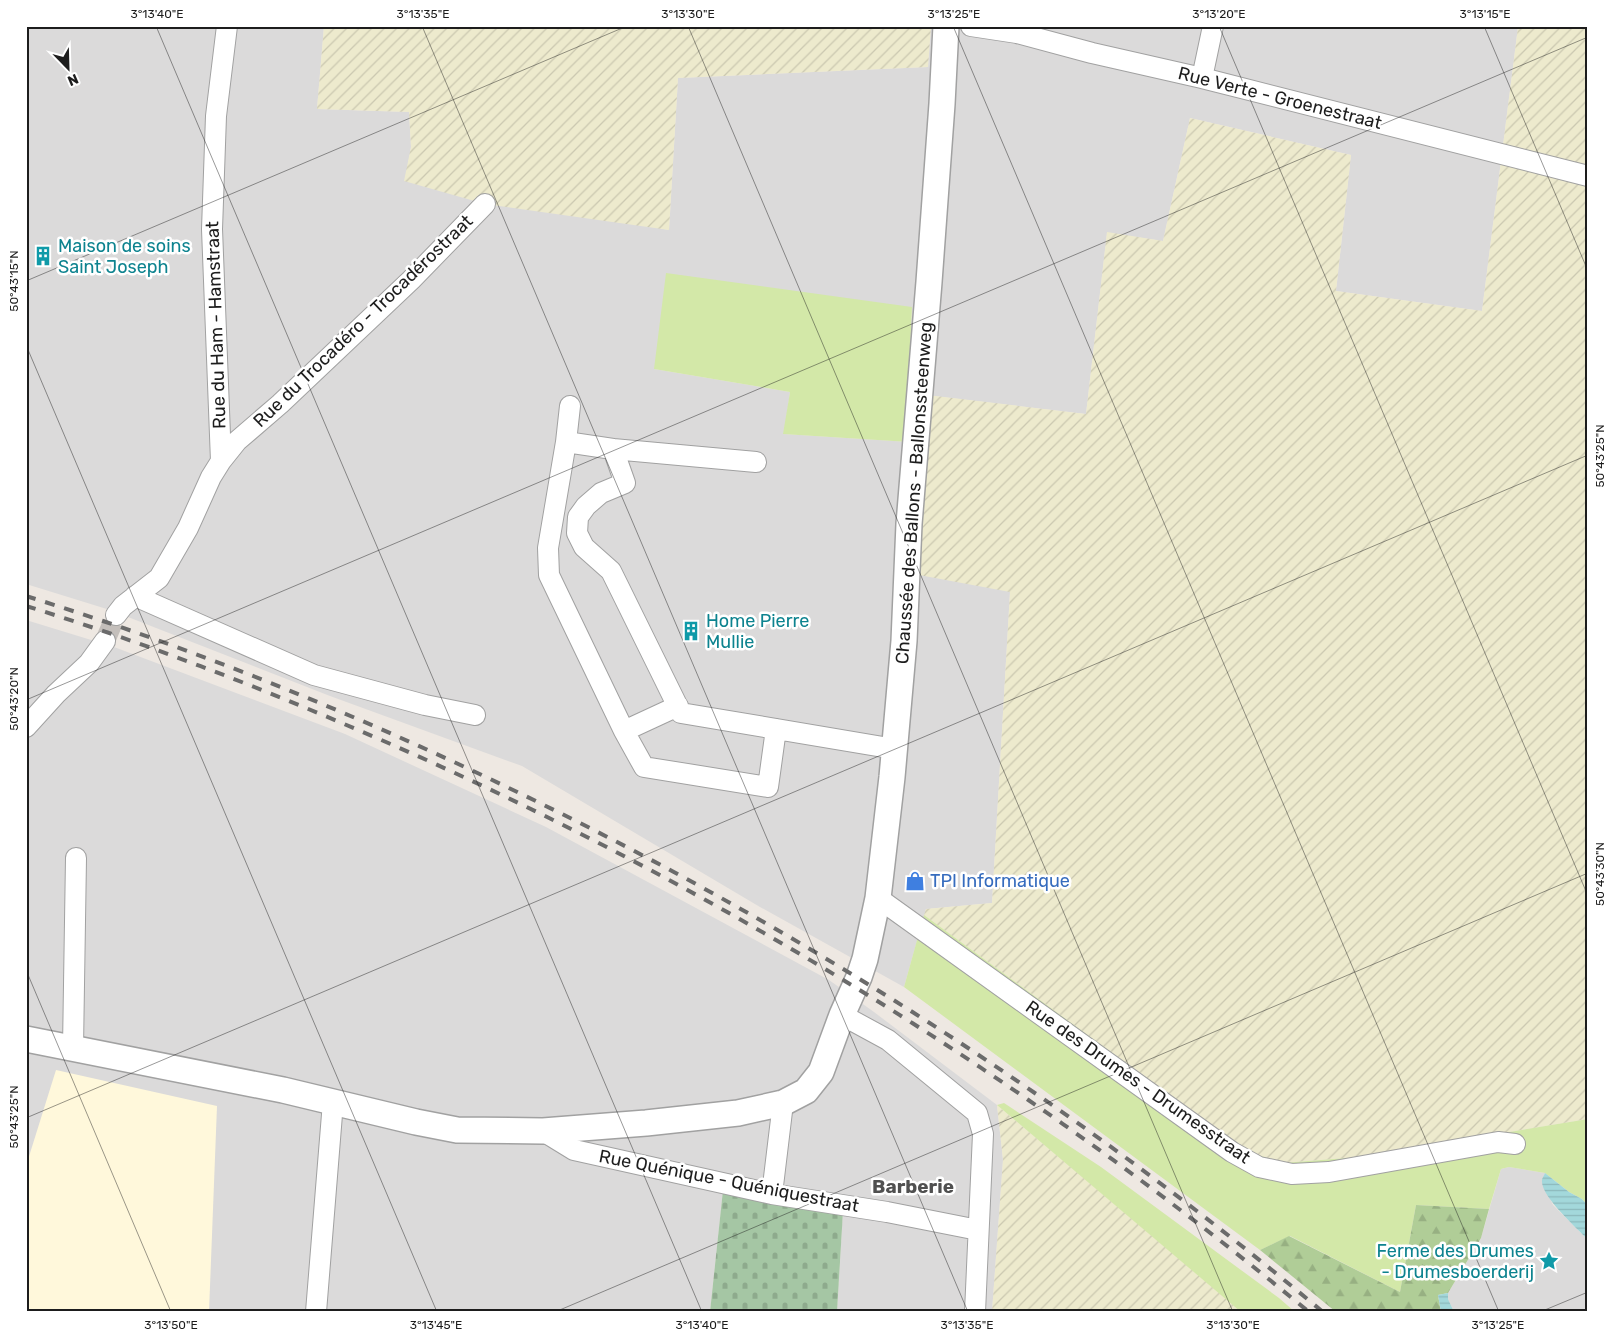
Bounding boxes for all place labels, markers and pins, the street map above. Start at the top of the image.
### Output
place label: Maison de soins Saint Joseph [58,235,191,278]
building icon: Maison de soins Saint Joseph [32,245,54,267]
place label: Home Pierre Mullie [706,610,809,653]
building icon: Home Pierre Mullie [680,620,702,642]
shop icon: TPI Informatique [904,870,926,892]
place label: TPI Informatique [930,870,1070,892]
place label: Ferme des Drumes - Drumesboerderij [1377,1240,1534,1283]
place icon: Ferme des Drumes - Drumesboerderij [1538,1250,1560,1272]

